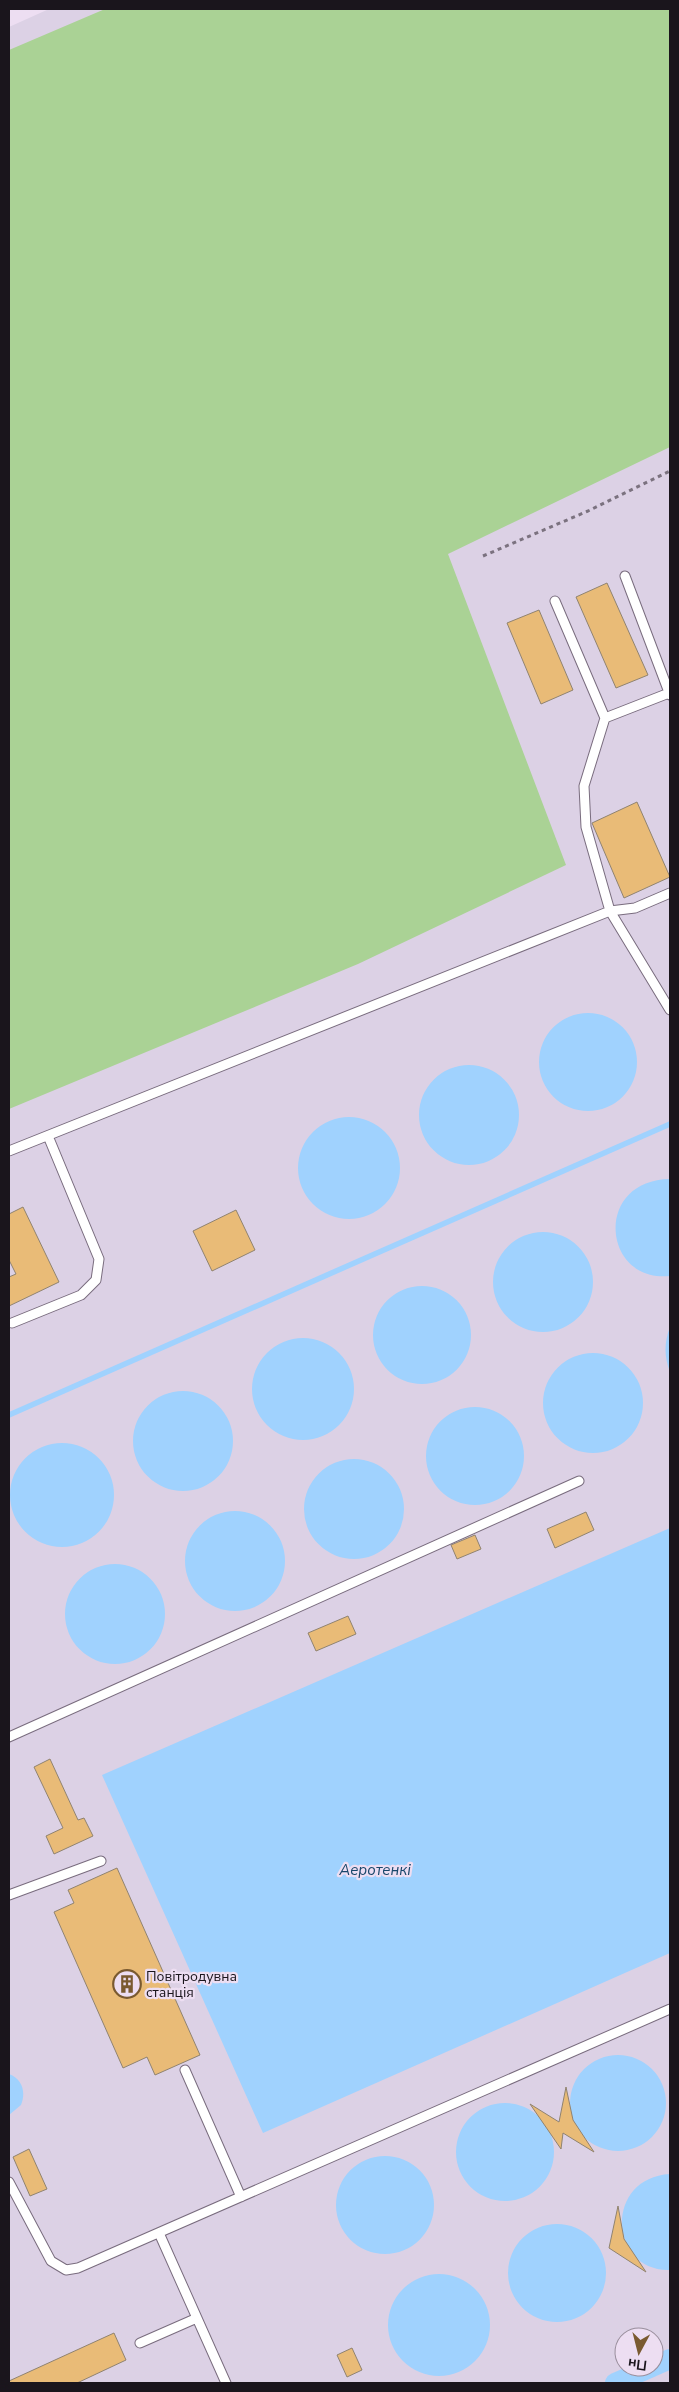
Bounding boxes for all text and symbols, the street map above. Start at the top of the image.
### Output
water label: Аеротенкі [338,1860,411,1880]
place label: Повітродувна станція [146,1967,237,2002]
building icon: Повітродувна станція [112,1969,142,1999]
north arrow [614,2327,664,2377]
text: Пн [627,2354,648,2375]

